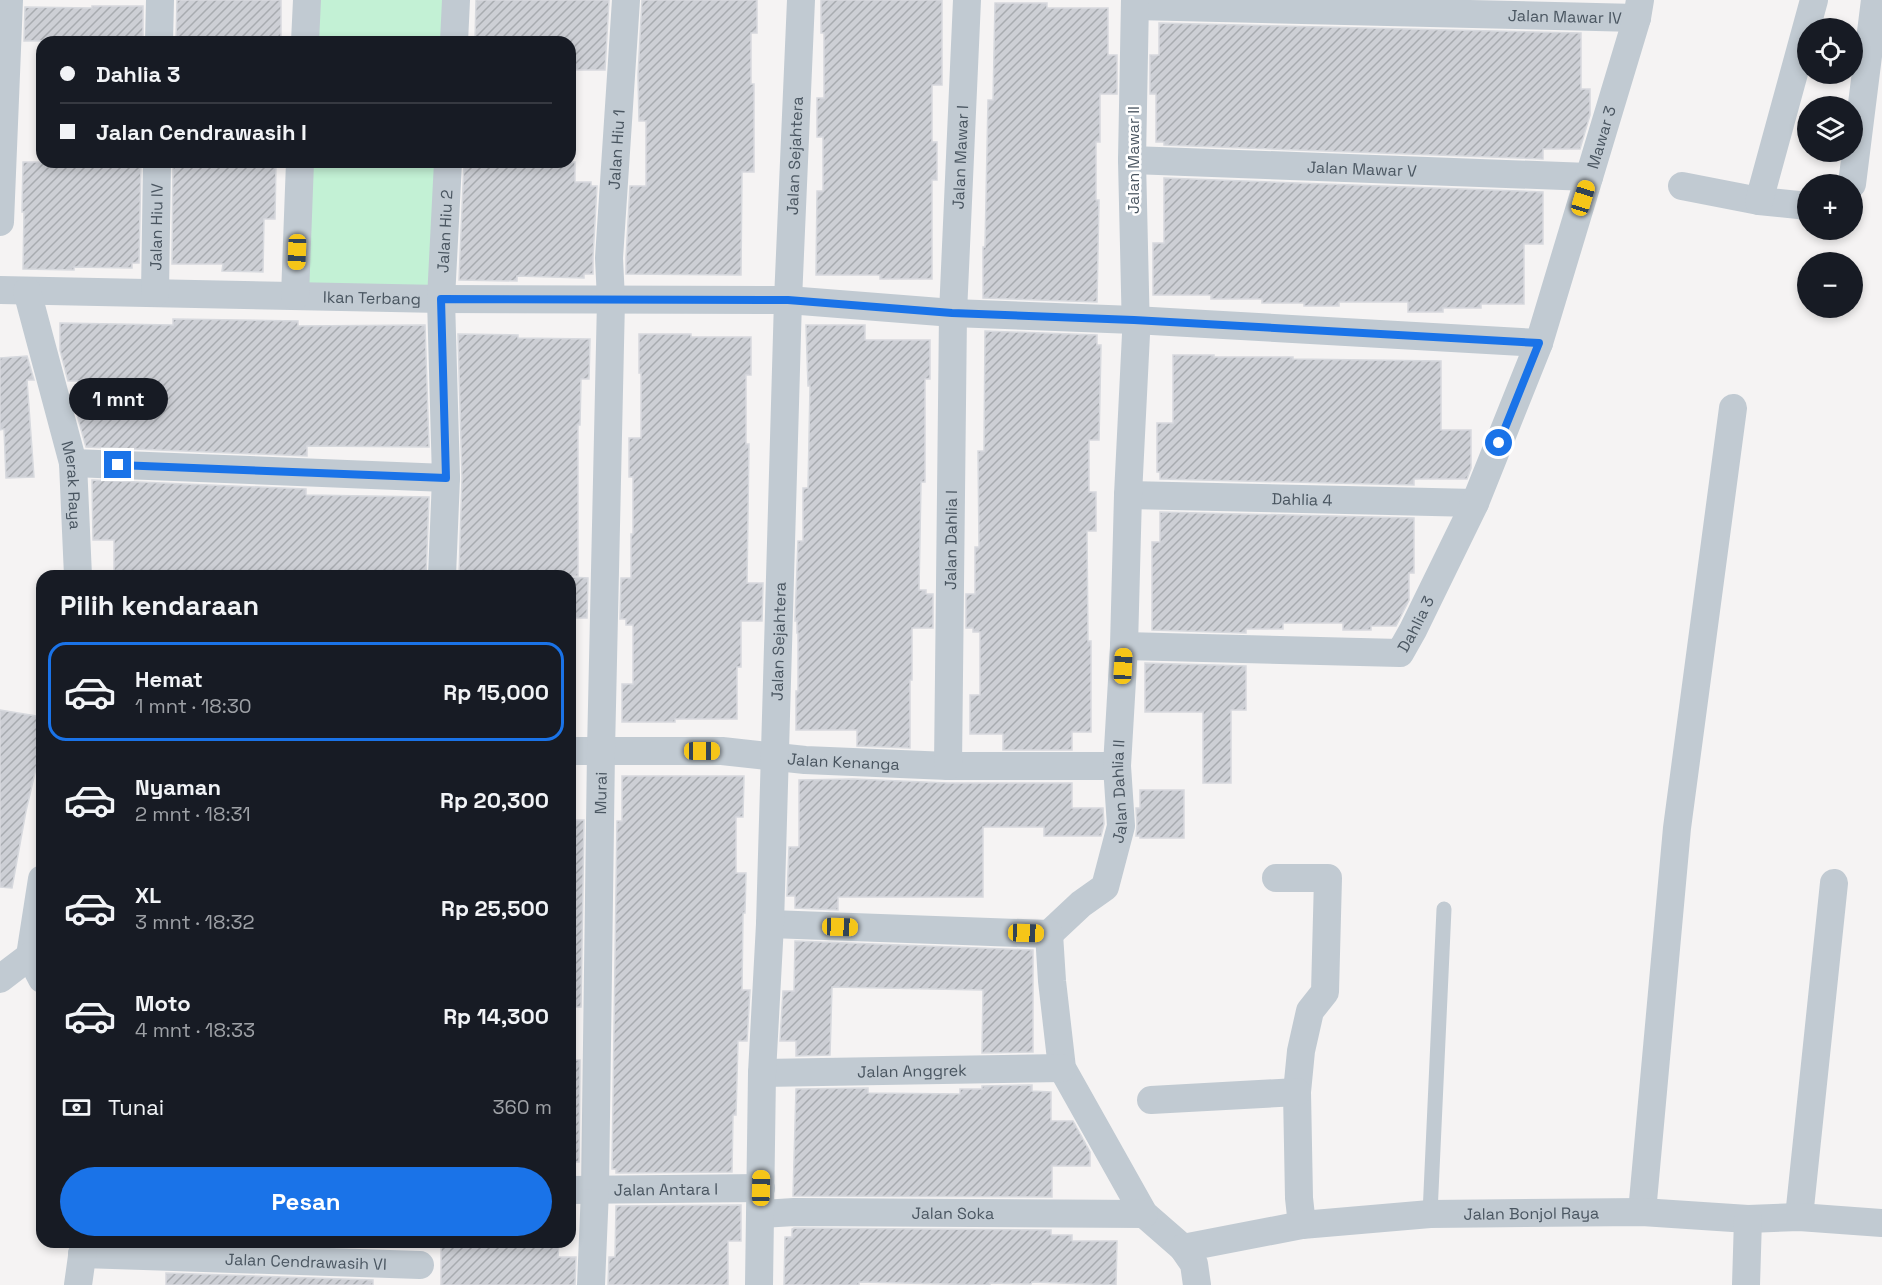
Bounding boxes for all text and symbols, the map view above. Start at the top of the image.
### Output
street label: Jalan Mawar IV [1508,4,1622,28]
map controls [1797,18,1863,318]
button: locate [1797,18,1863,84]
text: Dahlia 3 [96,60,180,88]
street label: Jalan Sejahtera [781,96,807,215]
button: layers [1797,96,1863,162]
street label: Mawar 3 [1582,103,1620,171]
street label: Jalan Mawar I [947,105,973,210]
street label: Jalan Mawar II [1123,106,1144,214]
street label: Jalan Hiu 1 [603,109,629,190]
text: Jalan Cendrawasih I [96,118,307,146]
street label: Jalan Mawar V [1306,156,1417,181]
button: + [1797,174,1863,240]
car [1569,178,1597,218]
street label: Jalan Hiu IV [145,183,167,271]
street label: Jalan Hiu 2 [432,189,457,273]
car [287,234,307,270]
button: − [1797,252,1863,318]
street label: Ikan Terbang [323,286,421,309]
callout: 1 mnt [68,378,168,420]
text: 1 mnt [92,386,145,412]
route start [1485,429,1512,456]
street label: Merak Raya [57,438,86,530]
route end [104,451,131,478]
street label: Dahlia 4 [1271,488,1333,510]
street label: Jalan Dahlia I [939,490,962,590]
street label: Jalan Sejahtera [766,582,790,701]
text: Pilih kendaraan [60,588,259,623]
street label: Dahlia 3 [1392,592,1439,656]
car [1113,648,1133,684]
icon: car [63,665,117,719]
text: Hemat [135,665,203,693]
text: Rp 15,000 [443,678,549,706]
text: 1 mnt · 18:30 [135,693,252,719]
street label: Jalan Dahlia II [1106,739,1131,845]
car [684,742,720,760]
street label: Jalan Kenanga [786,748,900,774]
street label: Murai [590,772,611,815]
icon: car [63,773,117,827]
text: Nyaman [135,773,221,801]
text: Rp 20,300 [440,786,549,814]
text: 2 mnt · 18:31 [135,801,251,827]
icon: car [63,881,117,935]
text: XL [135,881,161,909]
text: Rp 25,500 [441,894,549,922]
text: 3 mnt · 18:32 [135,909,255,935]
car [822,917,858,937]
car [1008,923,1044,943]
icon: car [63,989,117,1043]
text: Moto [135,989,191,1017]
text: Rp 14,300 [443,1002,549,1030]
text: 4 mnt · 18:33 [135,1017,255,1043]
street label: Jalan Anggrek [857,1059,967,1082]
icon: cash [60,1091,93,1124]
text: Tunai [108,1093,164,1121]
text: 360 m [493,1094,552,1120]
button: Pesan [60,1167,552,1236]
car [752,1170,770,1206]
street label: Jalan Antara I [614,1178,718,1200]
street label: Jalan Soka [912,1202,994,1224]
street label: Jalan Bonjol Raya [1463,1202,1599,1224]
street label: Jalan Cendrawasih VI [225,1248,387,1274]

